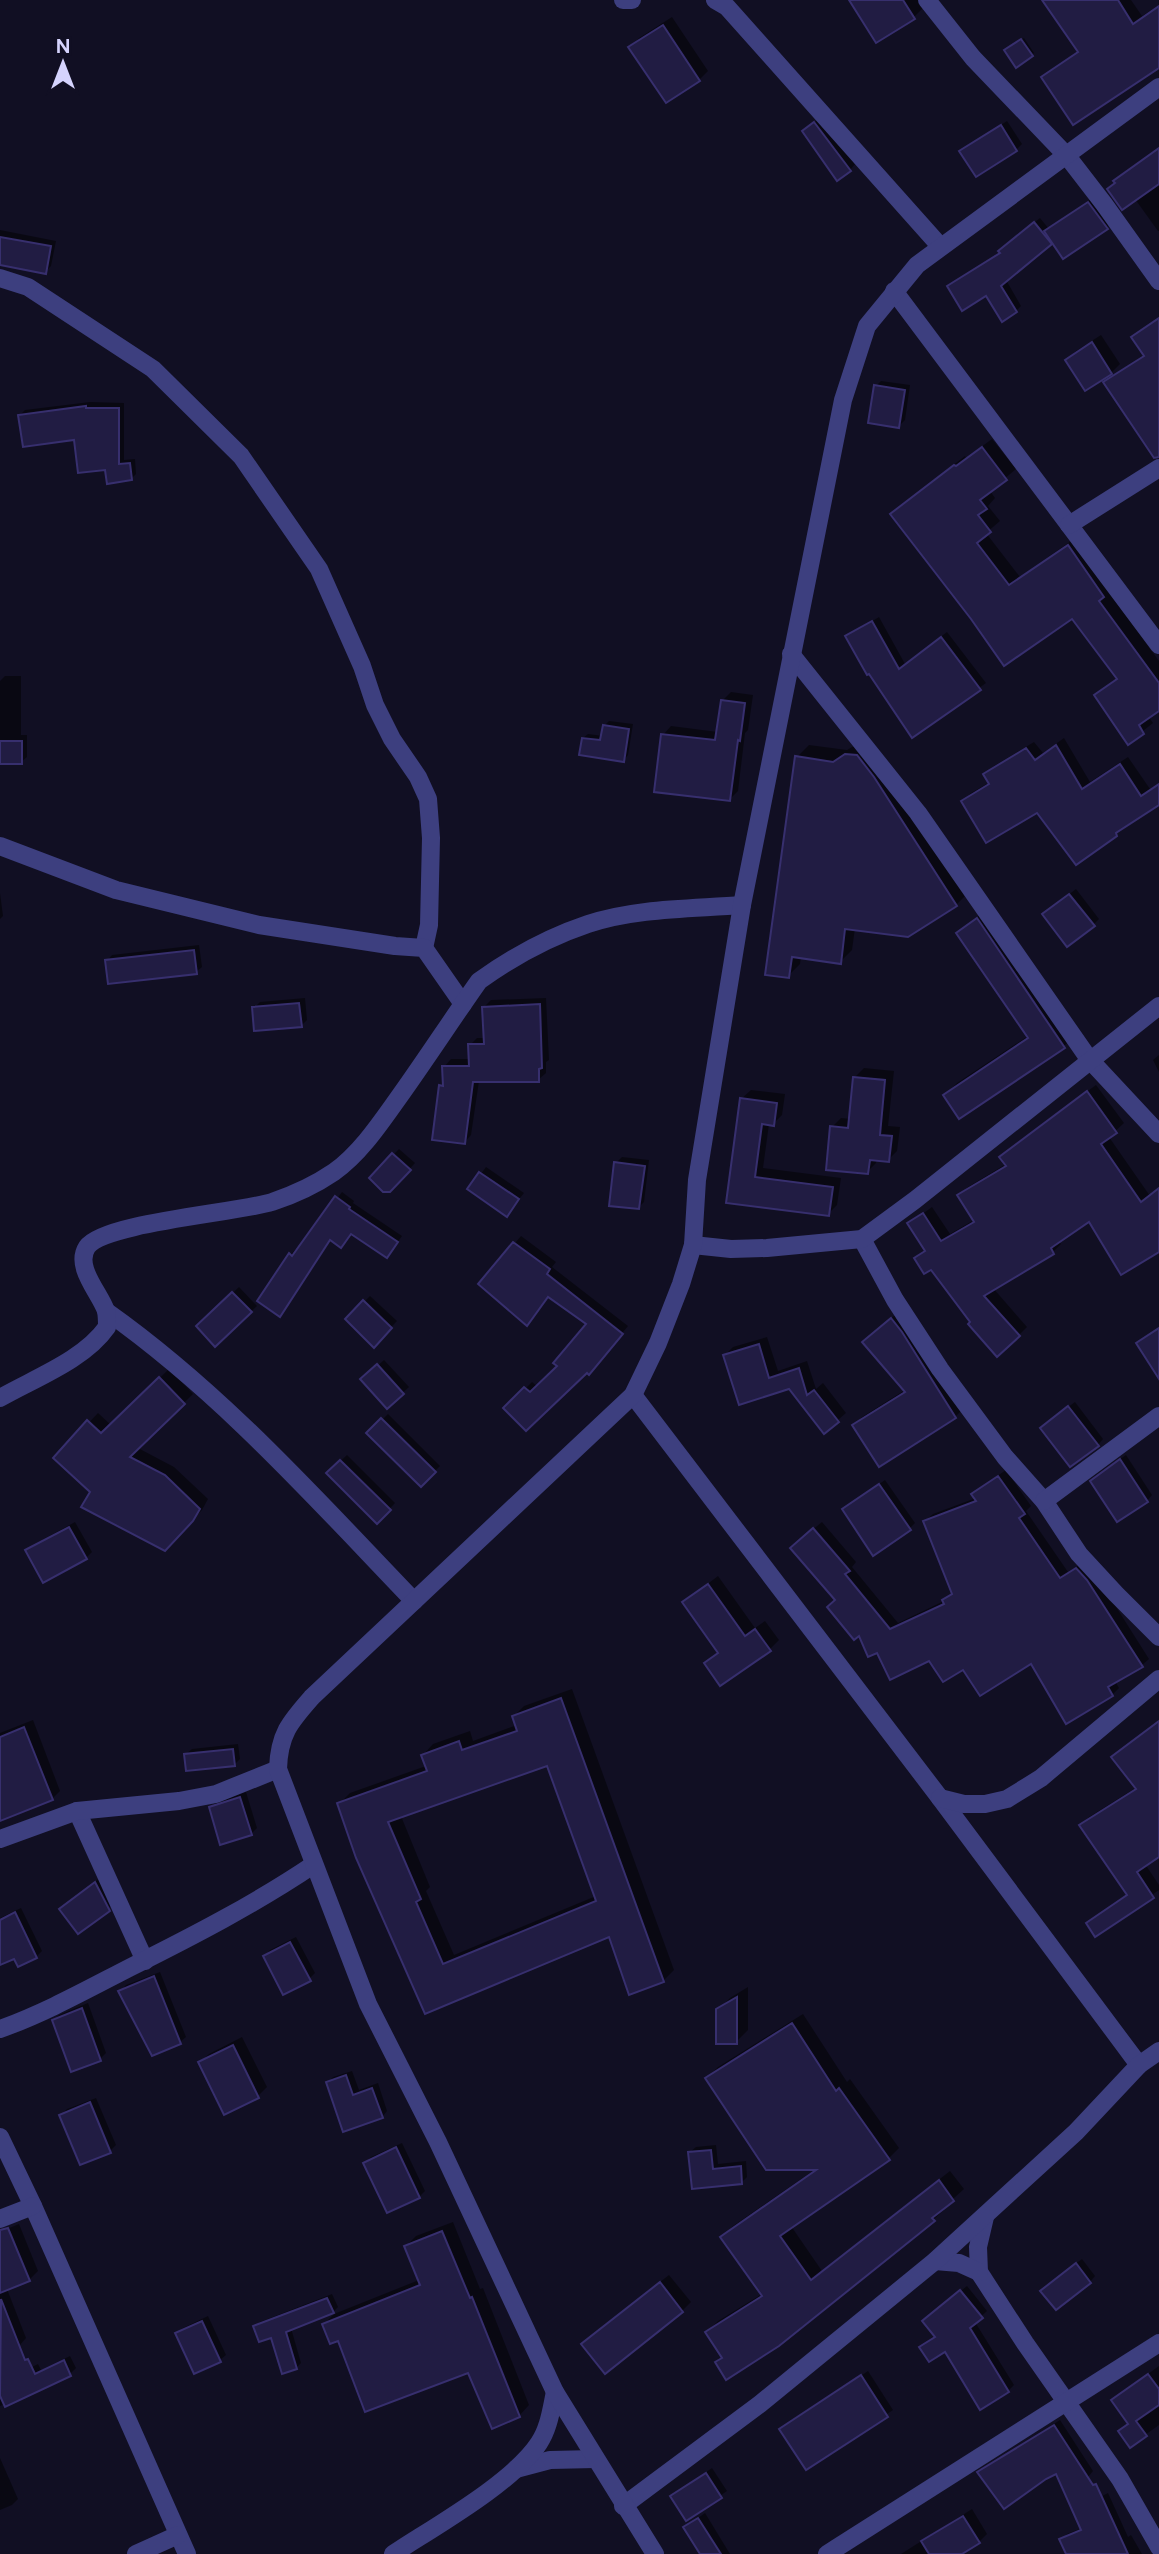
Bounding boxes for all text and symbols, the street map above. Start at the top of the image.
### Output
north arrow [28,28,98,98]
text: N [56,35,70,58]

